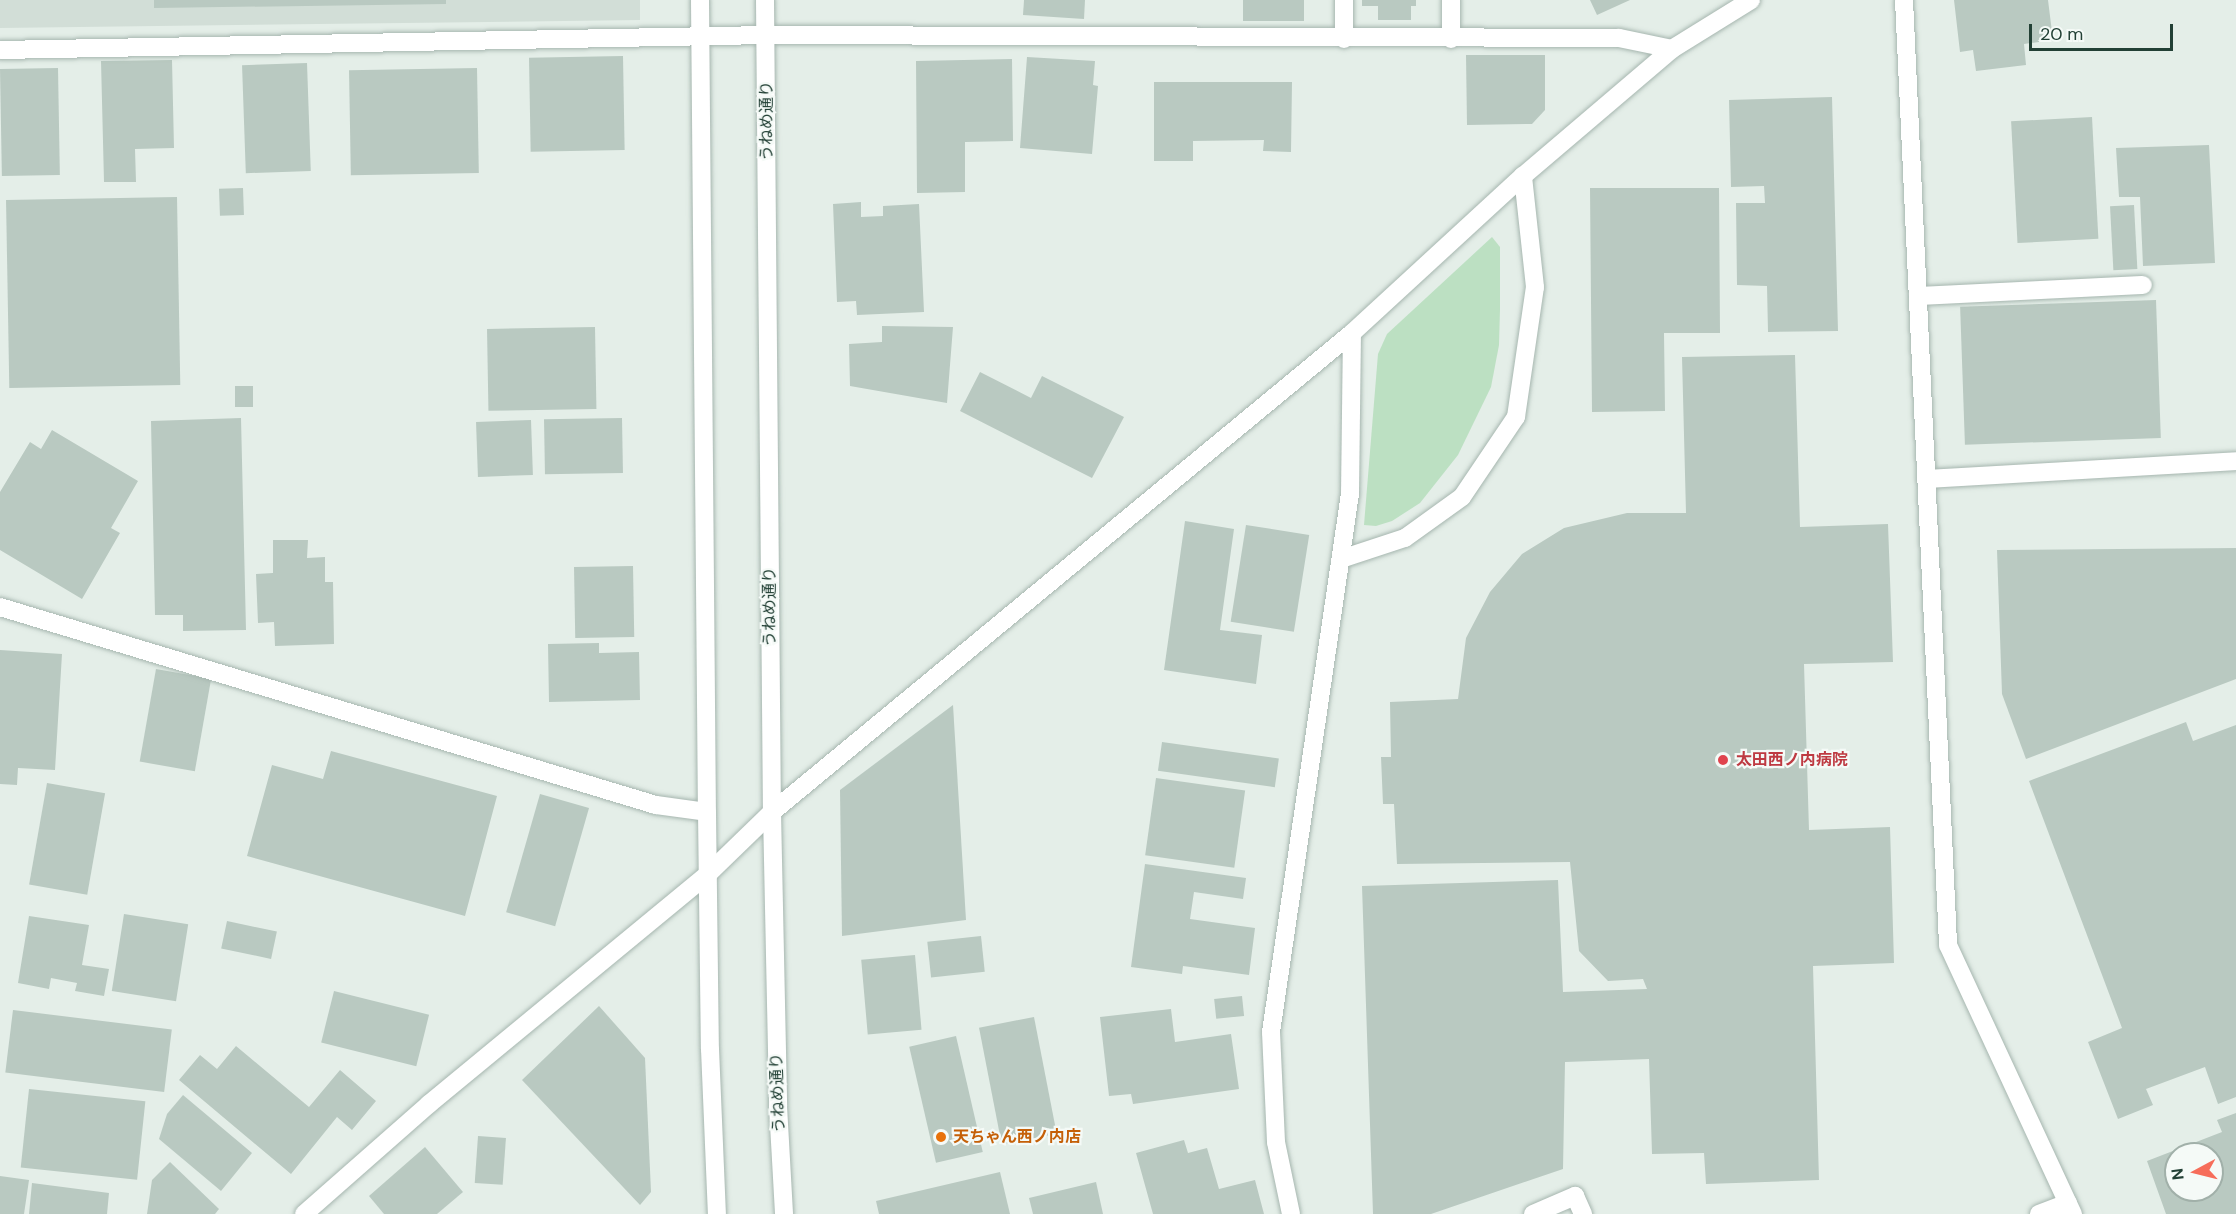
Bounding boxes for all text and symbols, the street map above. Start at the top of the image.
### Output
scale bar [2032,12,2176,50]
text: 20 m [2040,22,2083,46]
street label: うねめ通り [757,81,777,161]
street label: うねめ通り [760,567,780,647]
place label: 太田西ノ内病院 [1736,750,1848,770]
marker: 太田西ノ内病院 [1714,751,1732,769]
street label: うねめ通り [767,1053,789,1133]
place label: 天ちゃん西ノ内店 [953,1127,1081,1147]
marker: 天ちゃん西ノ内店 [934,1130,948,1144]
north arrow [2164,1142,2224,1202]
text: N [2166,1167,2189,1181]

